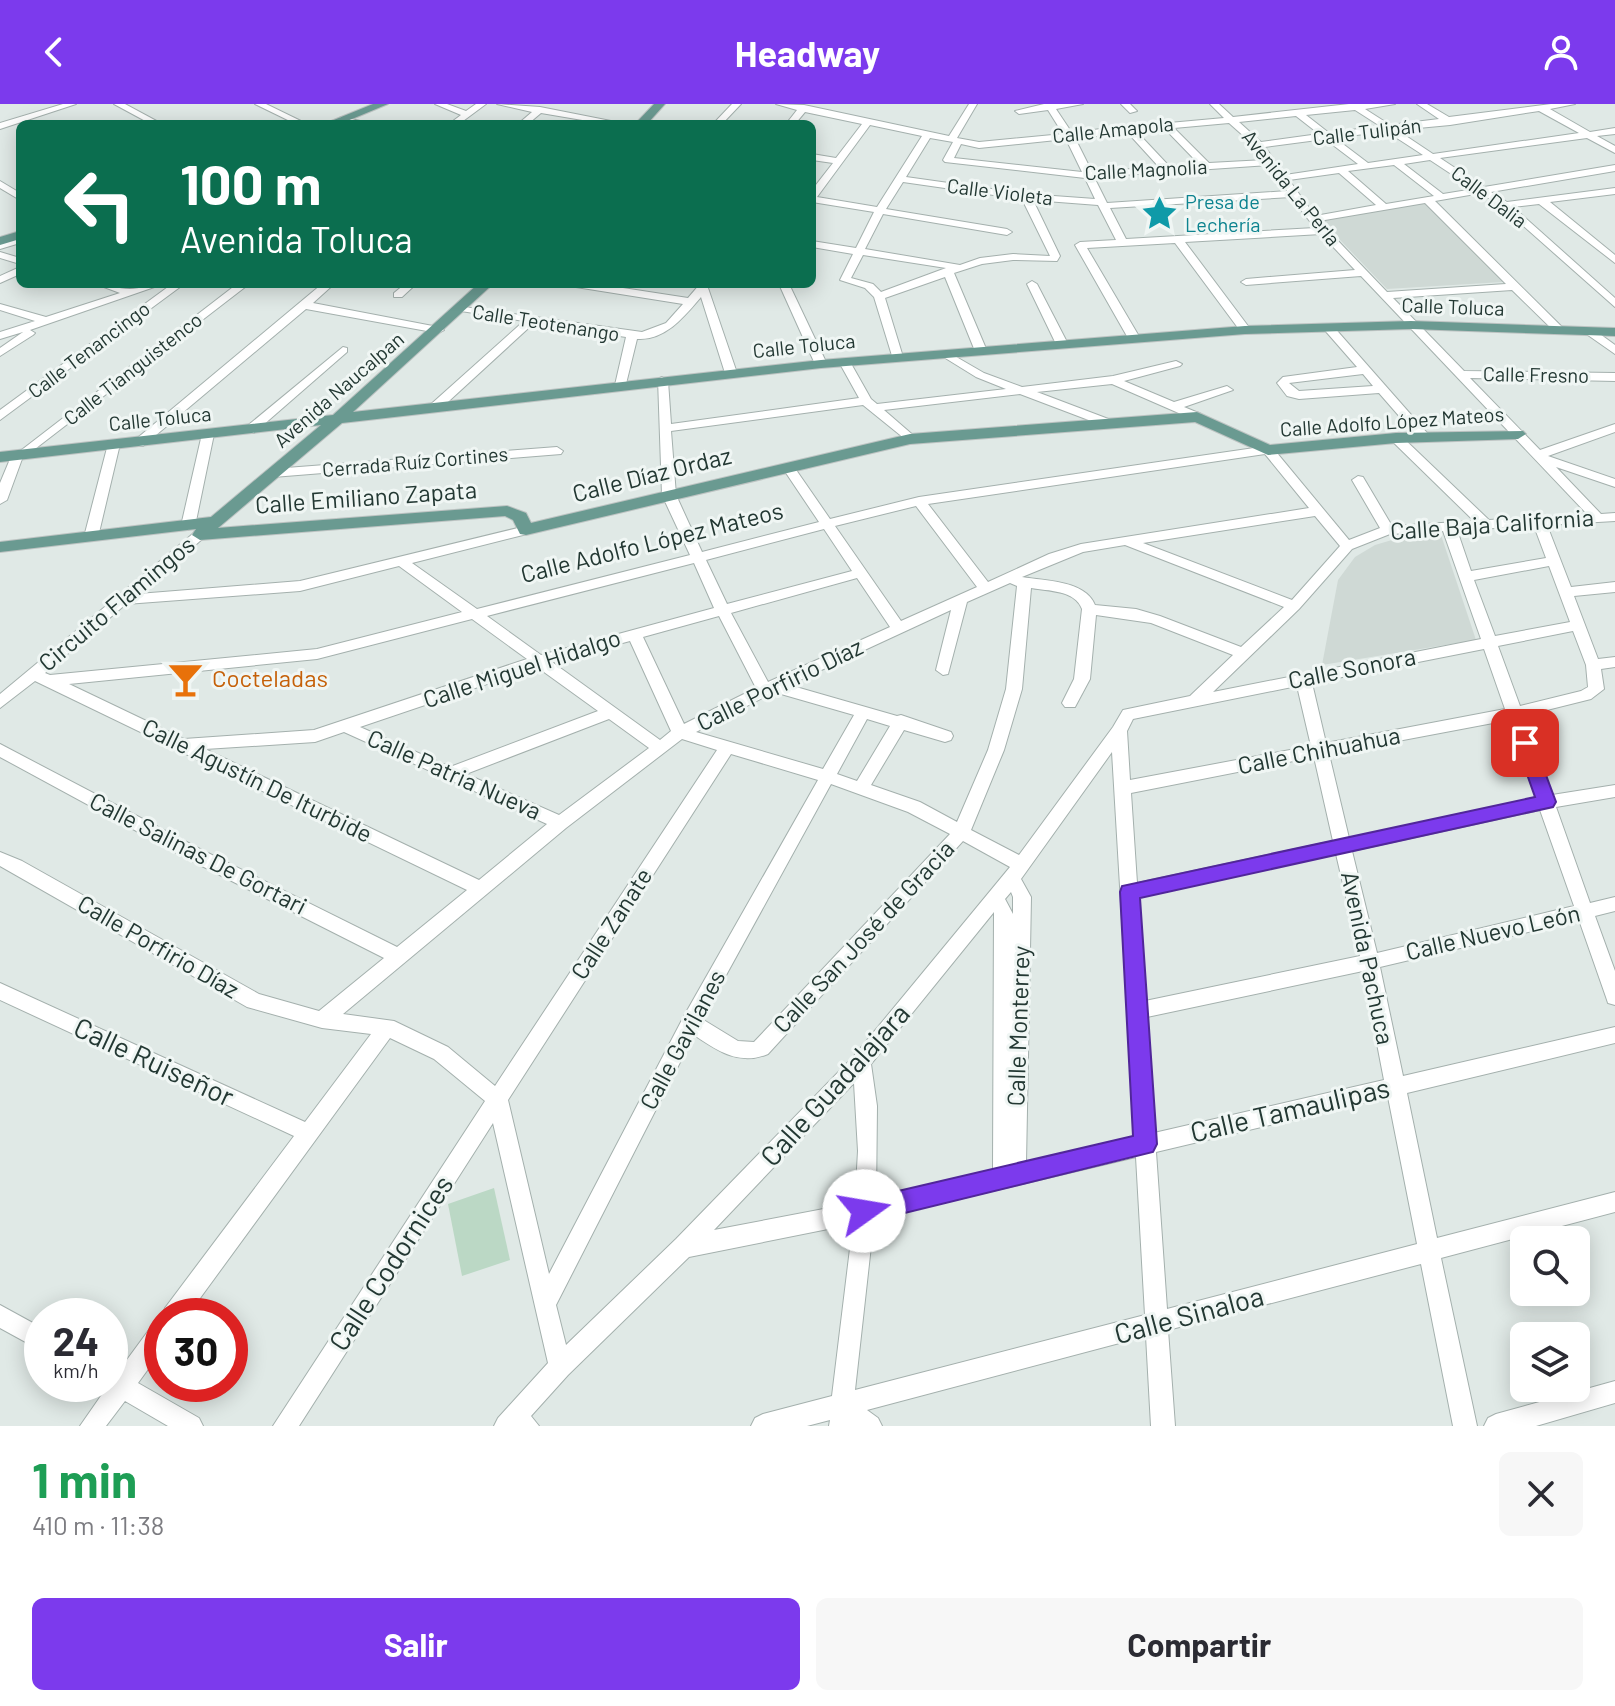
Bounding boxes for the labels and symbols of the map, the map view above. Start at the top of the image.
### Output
street label: Calle Amapola [1051,111,1175,147]
street label: Calle Tulipán [1311,112,1422,150]
street label: Avenida La Perla [1238,125,1346,250]
street label: Calle Magnolia [1084,154,1208,184]
street label: Calle Dalia [1447,160,1532,232]
street label: Calle Violeta [946,173,1054,209]
place label: Presa de Lechería [1185,189,1260,236]
place icon: Presa de Lechería [1140,195,1178,233]
street label: Calle Toluca [1401,292,1505,320]
street label: Calle Tenancingo [23,296,154,403]
street label: Calle Teotenango [471,299,621,345]
street label: Calle Tianguistenco [58,307,206,430]
street label: Avenida Naucalpan [269,326,408,452]
street label: Calle Toluca [751,328,856,362]
street label: Calle Fresno [1483,361,1589,387]
street label: Calle Toluca [107,401,212,435]
street label: Calle Adolfo López Mateos [1279,401,1505,441]
street label: Calle Díaz Ordaz [569,440,734,507]
street label: Cerrada Ruíz Cortines [321,441,509,481]
street label: Calle Emiliano Zapata [254,474,478,519]
street label: Calle Adolfo López Mateos [517,495,786,588]
street label: Calle Baja California [1389,502,1595,545]
street label: Circuito Flamingos [32,529,200,677]
street label: Calle Miguel Hidalgo [419,622,624,713]
street label: Calle Porfirio Díaz [692,631,867,736]
street label: Calle Sonora [1286,641,1418,694]
bar icon: Cocteladas [167,660,205,698]
place label: Cocteladas [212,663,328,692]
pin [1491,709,1559,777]
street label: Calle Agustín De Iturbide [138,711,377,848]
street label: Calle Chihuahua [1235,720,1402,780]
street label: Calle Patria Nueva [363,722,546,825]
street label: Calle Salinas De Gortari [85,785,312,920]
street label: Calle San José de Gracia [766,834,960,1038]
street label: Calle Zanate [564,862,657,984]
street label: Avenida Pachuca [1336,868,1401,1047]
street label: Calle Porfirio Díaz [73,888,244,1004]
street label: Calle Nuevo León [1403,897,1583,966]
street label: Calle Monterrey [1000,945,1035,1107]
street label: Calle Gavilanes [633,964,731,1114]
street label: Calle Guadalajara [752,996,916,1173]
street label: Calle Ruiseñor [69,1009,240,1113]
street label: Calle Tamaulipas [1187,1070,1393,1148]
street label: Calle Codornices [321,1168,460,1357]
position arrow [822,1169,906,1253]
street label: Calle Sinaloa [1110,1278,1267,1350]
speed limit sign: 30 [144,1298,248,1402]

